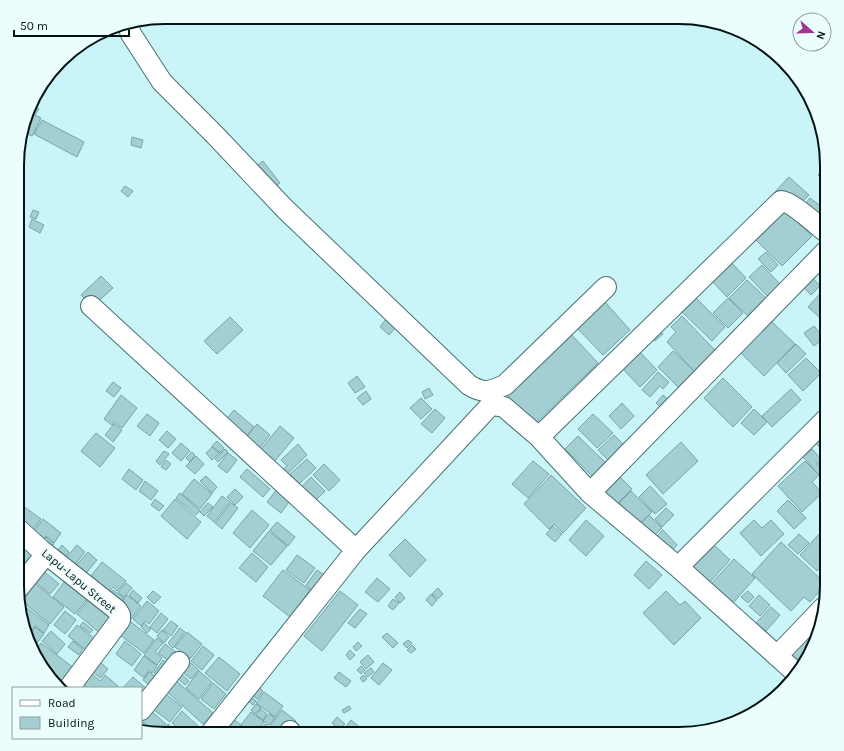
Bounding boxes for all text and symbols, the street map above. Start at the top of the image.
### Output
scale bar [14,12,129,38]
north arrow [792,12,832,52]
text: 50 m [20,19,48,33]
text: N [813,29,828,41]
street label: Lapu-Lapu Street [39,546,119,617]
legend [12,687,142,739]
text: Road [48,696,76,710]
text: Building [48,716,95,730]

